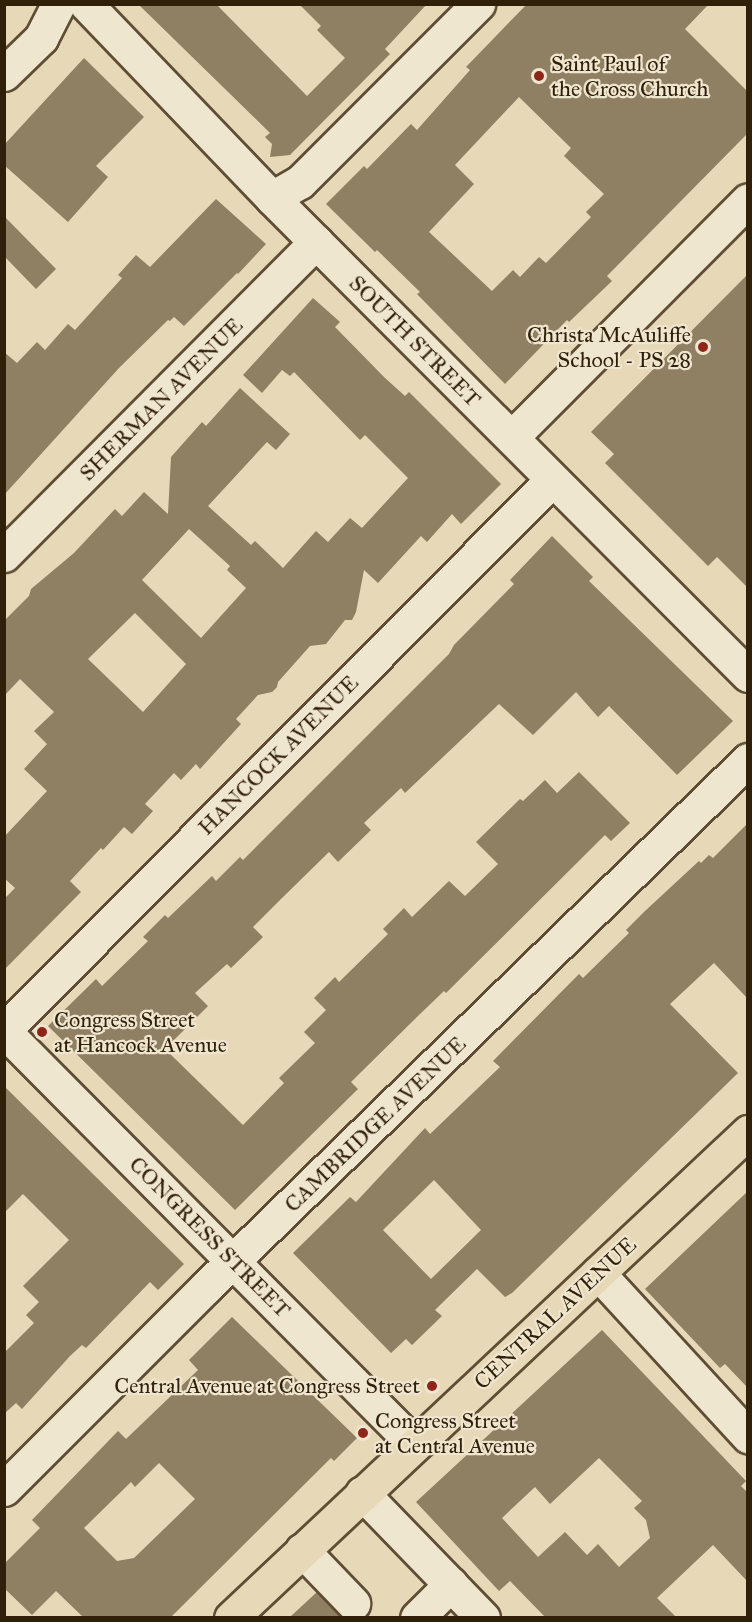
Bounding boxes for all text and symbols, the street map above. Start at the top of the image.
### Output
place label: Saint Paul of the Cross Church [551,50,709,101]
marker: Saint Paul of the Cross Church [532,69,546,83]
street label: SOUTH STREET [344,270,486,412]
street label: SHERMAN AVENUE [74,312,248,486]
place label: Christa McAuliffe School - PS 28 [527,321,691,372]
marker: Christa McAuliffe School - PS 28 [696,340,710,354]
street label: HANCOCK AVENUE [193,670,363,840]
place label: Congress Street at Hancock Avenue [54,1006,227,1058]
marker: Congress Street at Hancock Avenue [35,1025,49,1039]
street label: CAMBRIDGE AVENUE [279,1031,471,1217]
street label: CONGRESS STREET [124,1151,296,1323]
street label: CENTRAL AVENUE [469,1231,641,1395]
place label: Central Avenue at Congress Street [114,1373,420,1399]
marker: Central Avenue at Congress Street [425,1379,439,1393]
place label: Congress Street at Central Avenue [375,1407,535,1458]
marker: Congress Street at Central Avenue [356,1426,370,1440]

